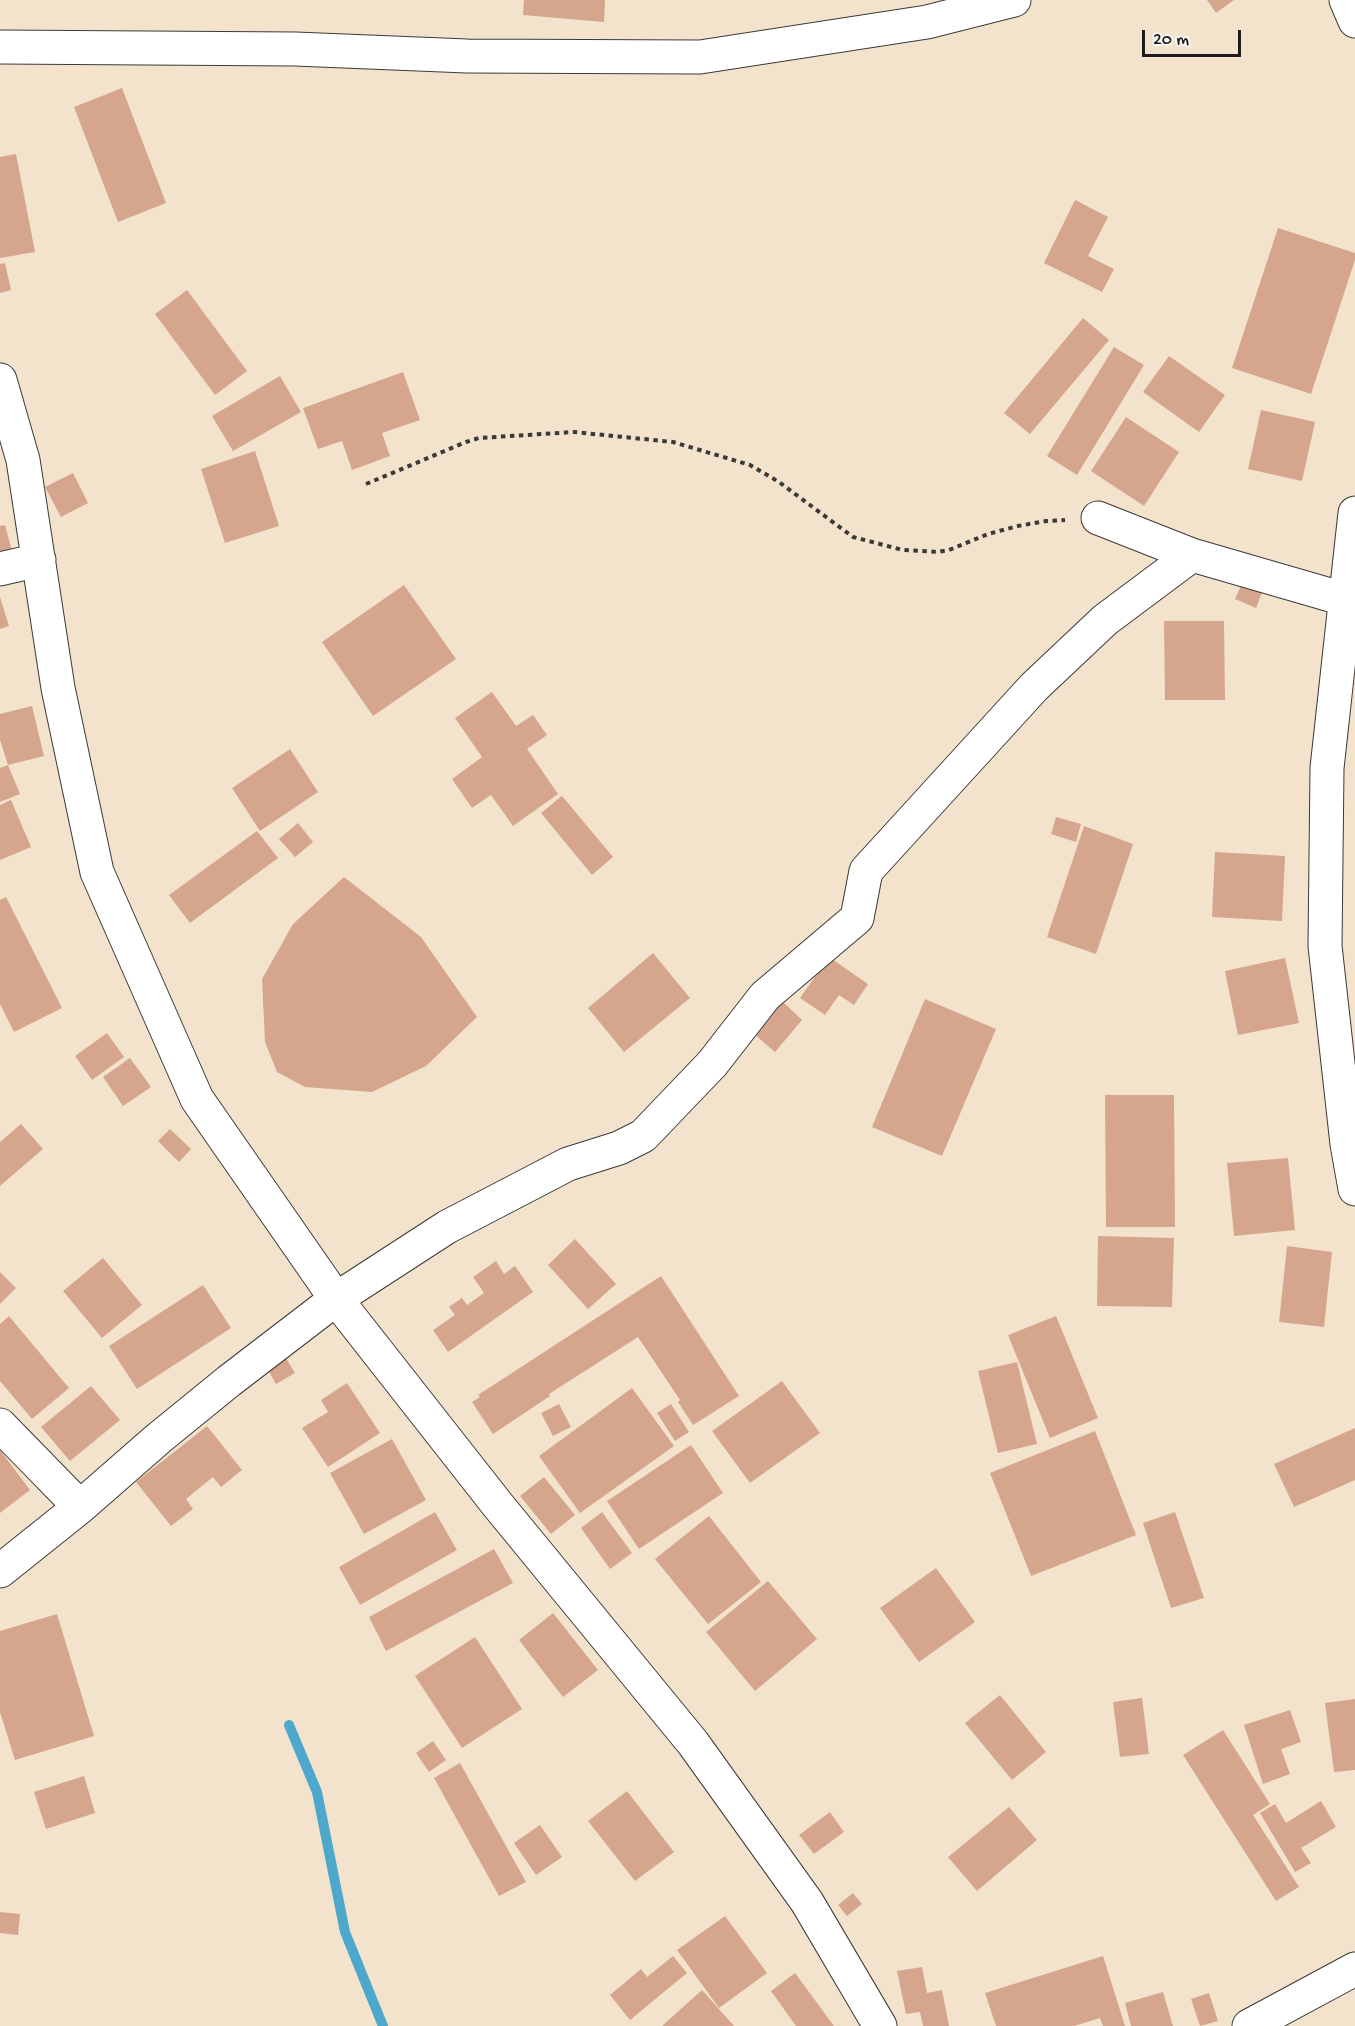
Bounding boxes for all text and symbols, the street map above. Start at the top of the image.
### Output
scale bar [1145,18,1244,56]
text: 20 m [1153,30,1189,51]

